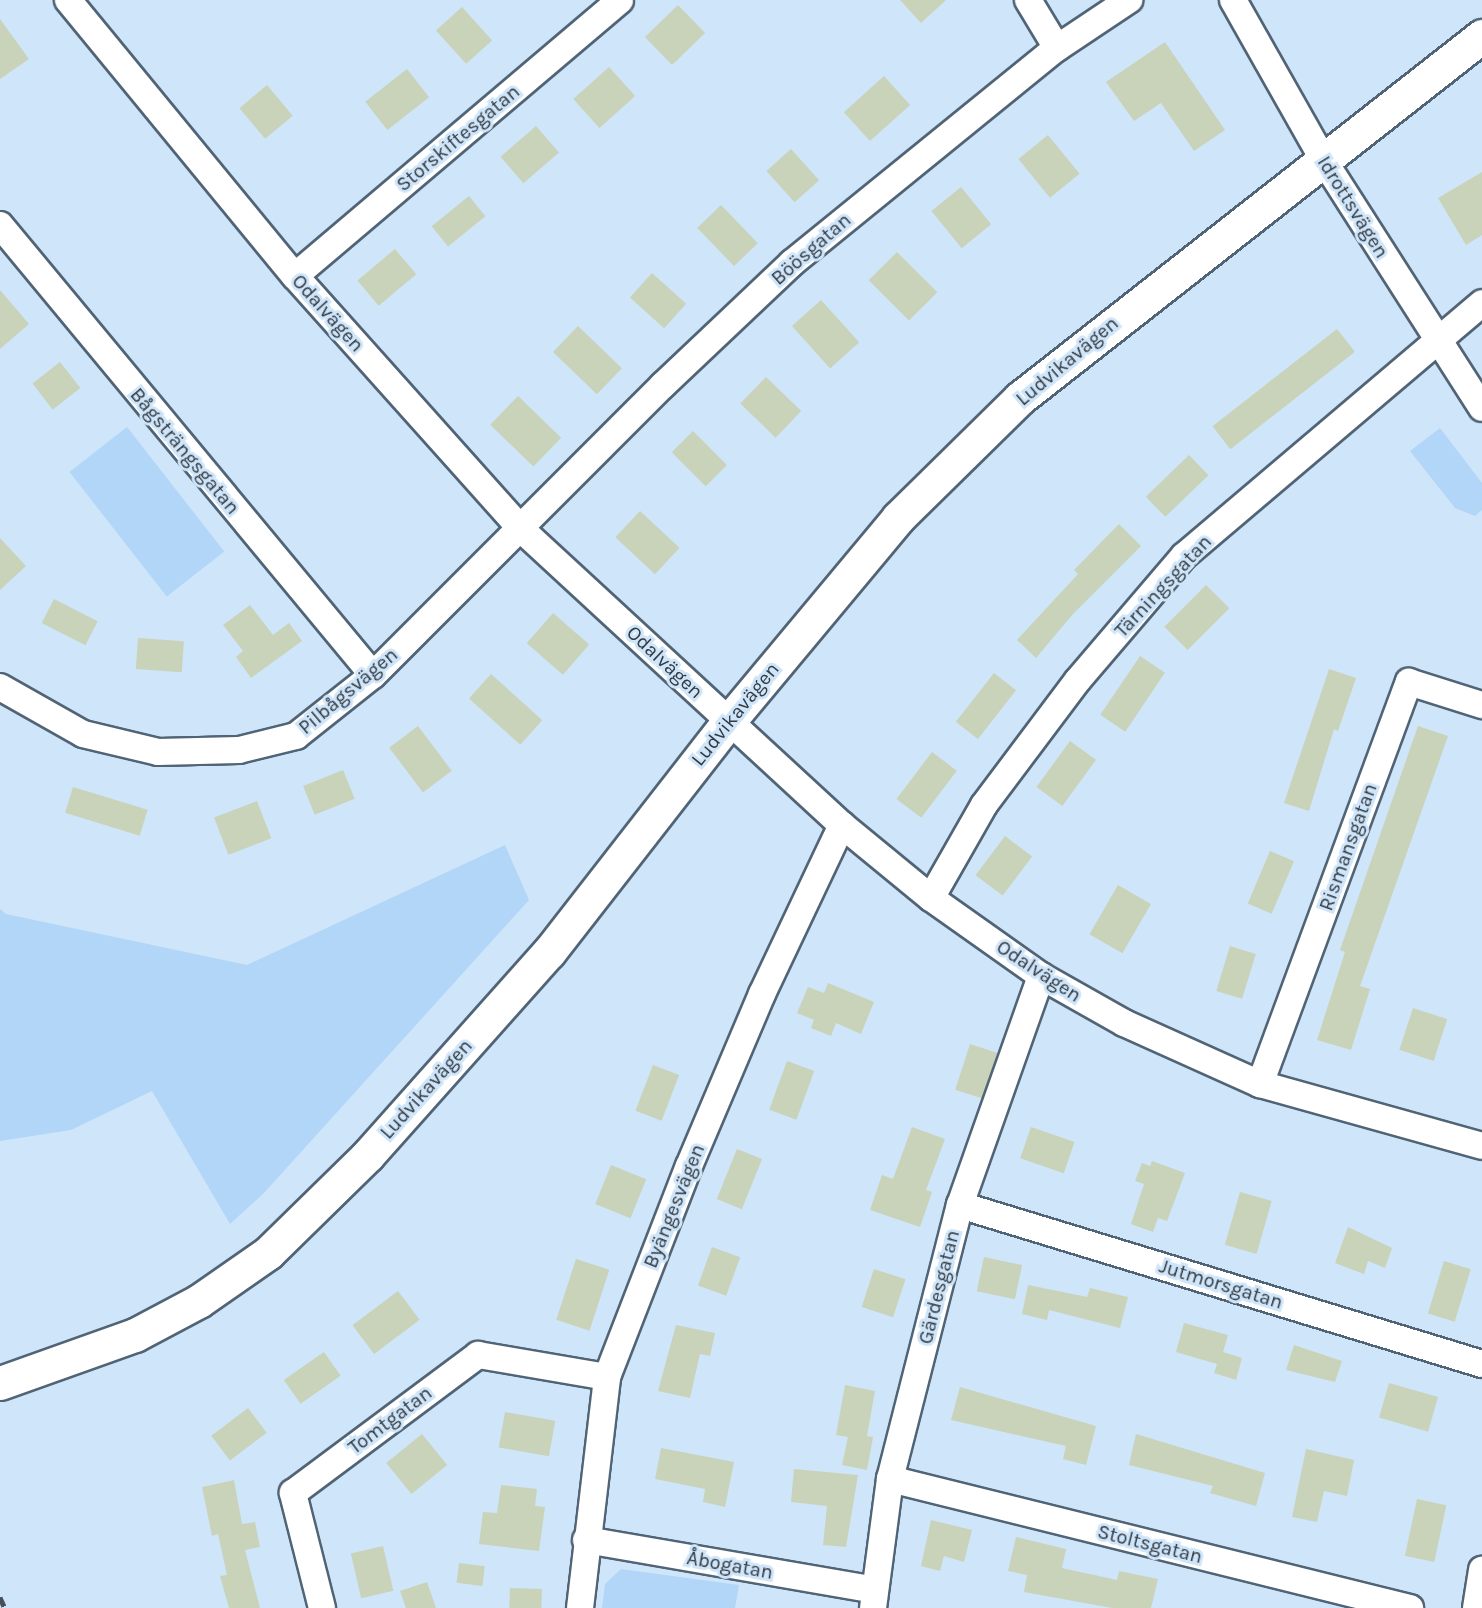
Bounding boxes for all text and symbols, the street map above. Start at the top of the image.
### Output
street label: Storskiftesgatan [391,79,525,197]
street label: Idrottsvägen [1312,152,1394,262]
street label: Böösgatan [766,208,856,290]
street label: Odalvägen [287,269,369,357]
street label: Ludvikavägen [1011,311,1123,411]
street label: Bågsträngsgatan [125,383,245,519]
street label: Tärningsgatan [1109,530,1217,642]
street label: Odalvägen [622,620,708,704]
street label: Pilbågsvägen [294,643,402,739]
street label: Ludvikavägen [686,657,784,771]
street label: Rismansgatan [1314,780,1382,914]
street label: Odalvägen [992,935,1086,1007]
street label: Ludvikavägen [375,1034,477,1144]
street label: Byängesvägen [638,1141,710,1271]
street label: Gärdesgatan [913,1228,965,1346]
street label: Jutmorsgatan [1156,1254,1286,1314]
street label: Tomtgatan [343,1381,437,1459]
street label: Stoltsgatan [1095,1519,1205,1569]
street label: Åbogatan [685,1546,775,1584]

